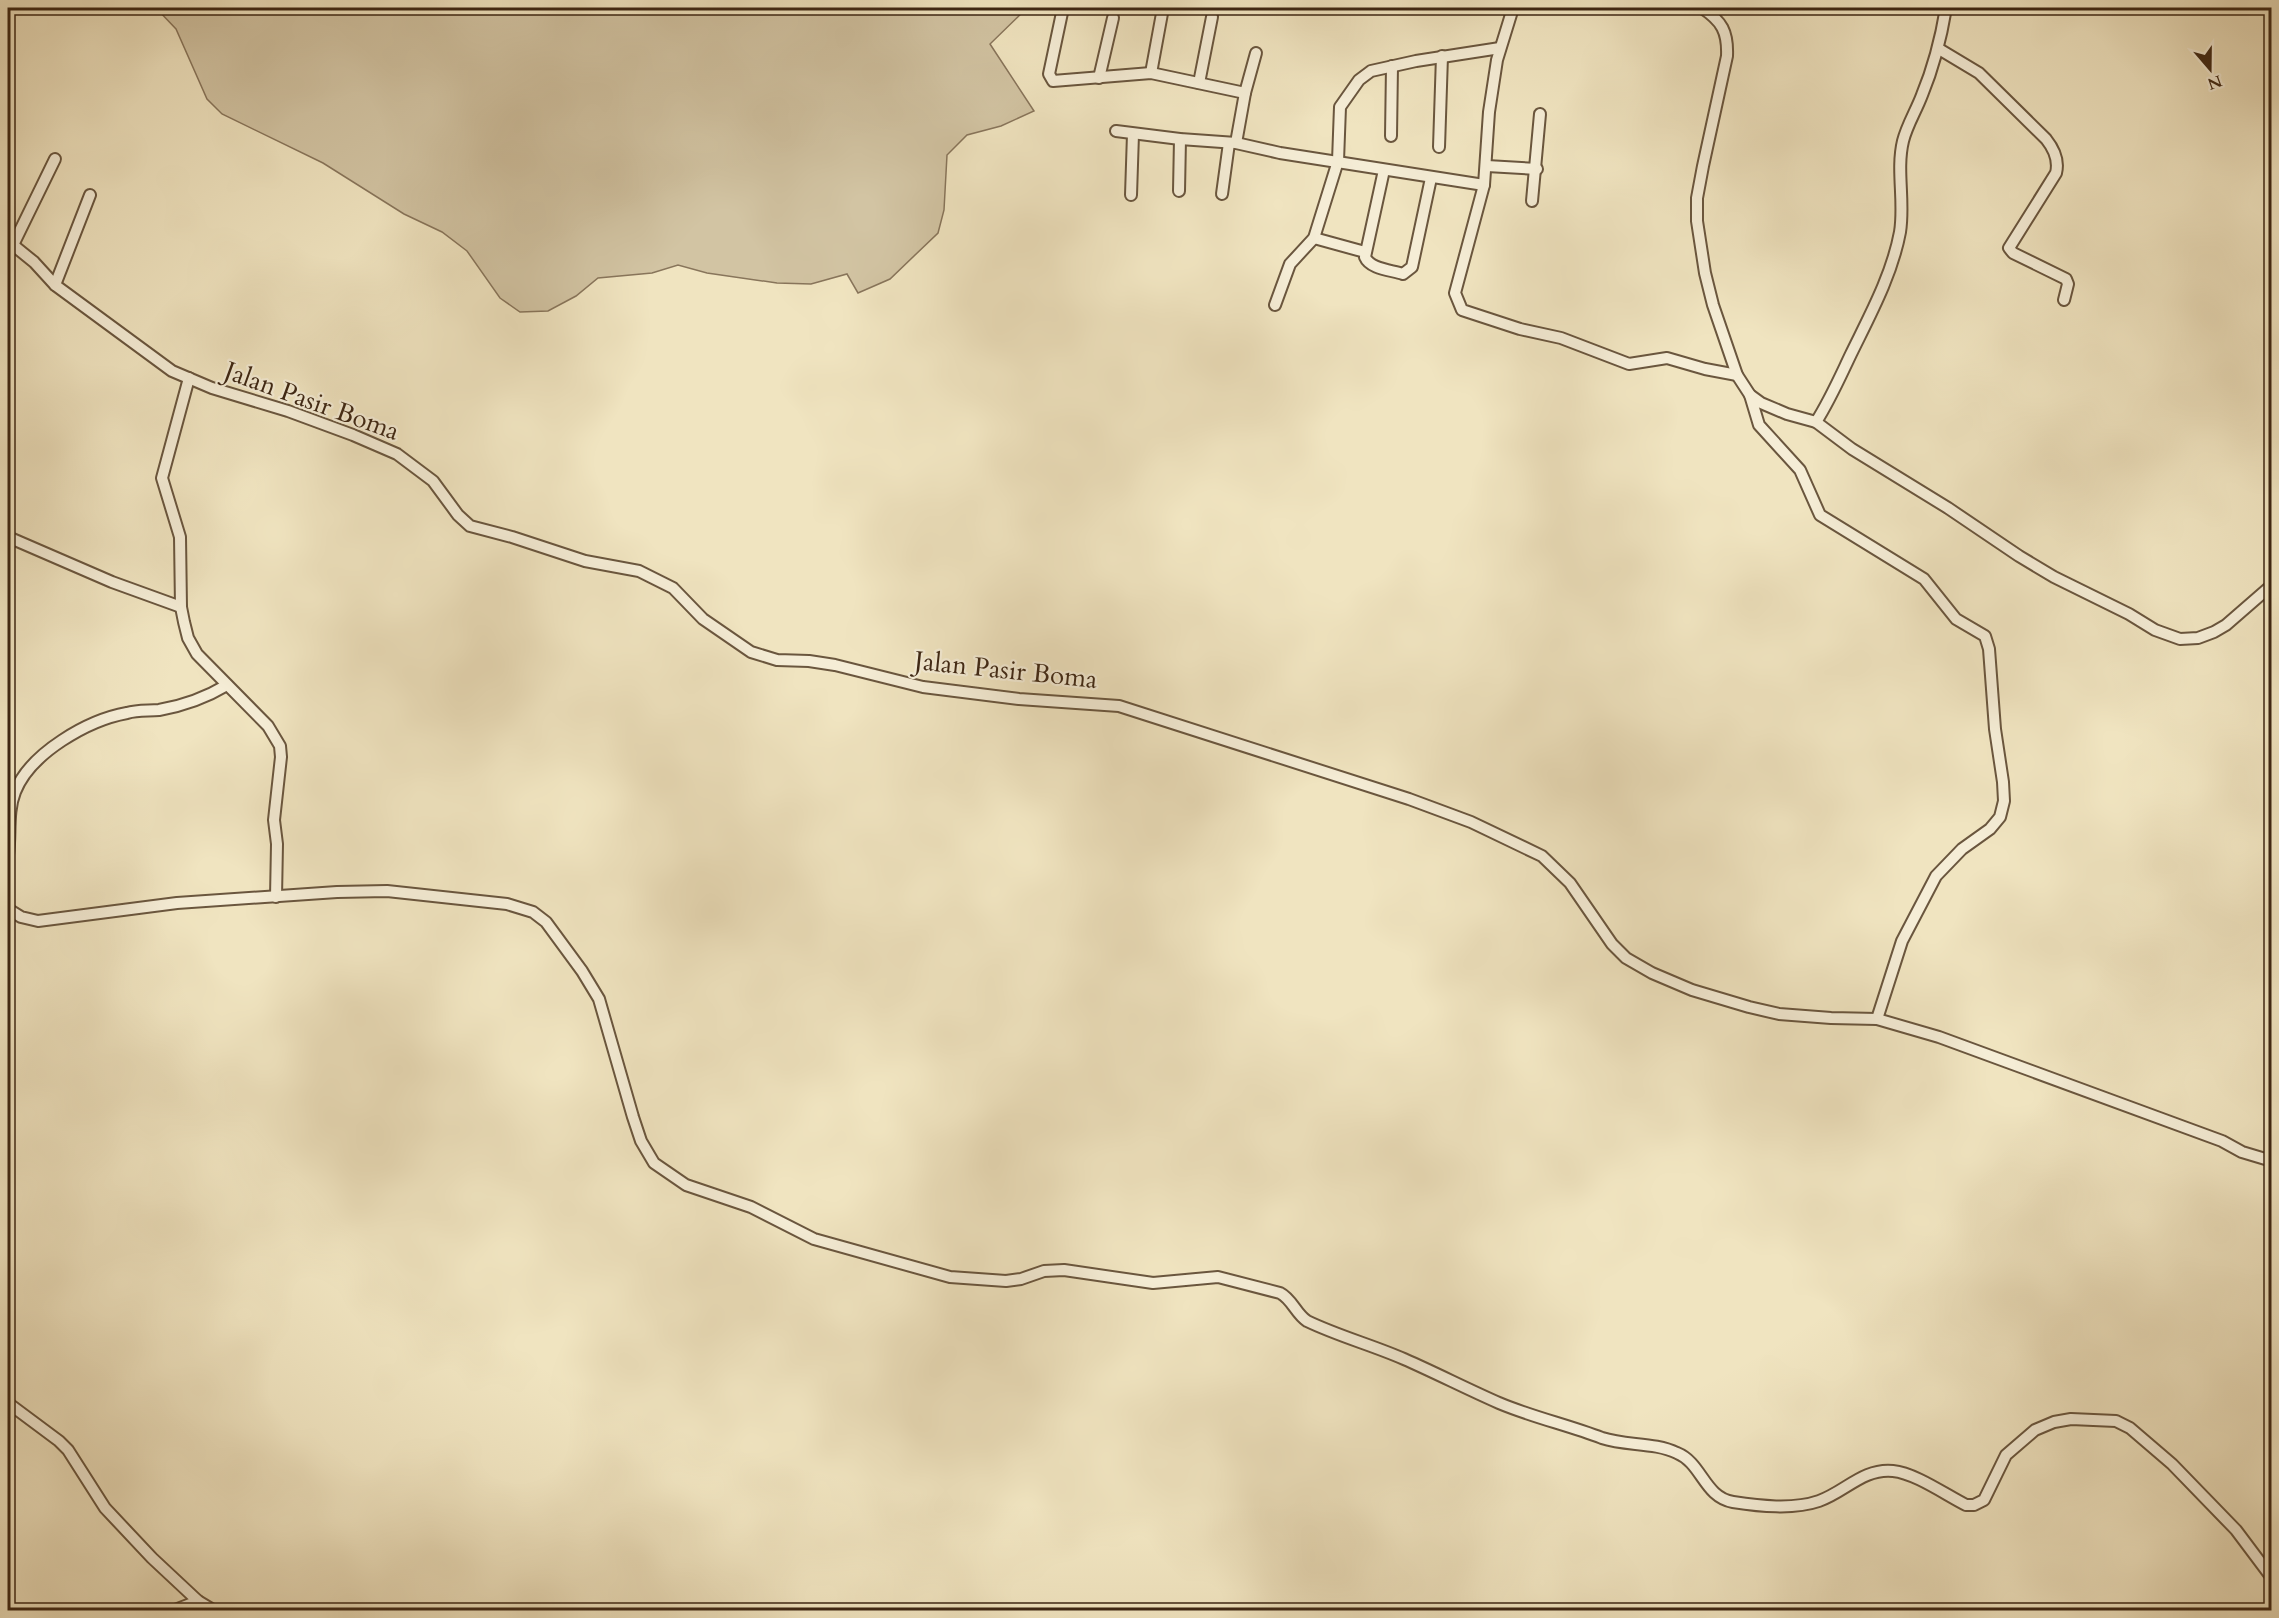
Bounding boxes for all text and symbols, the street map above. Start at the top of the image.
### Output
north arrow [2180,39,2240,99]
text: N [2204,69,2225,95]
street label: Jalan Pasir Boma [216,352,404,449]
street label: Jalan Pasir Boma [909,643,1099,697]

